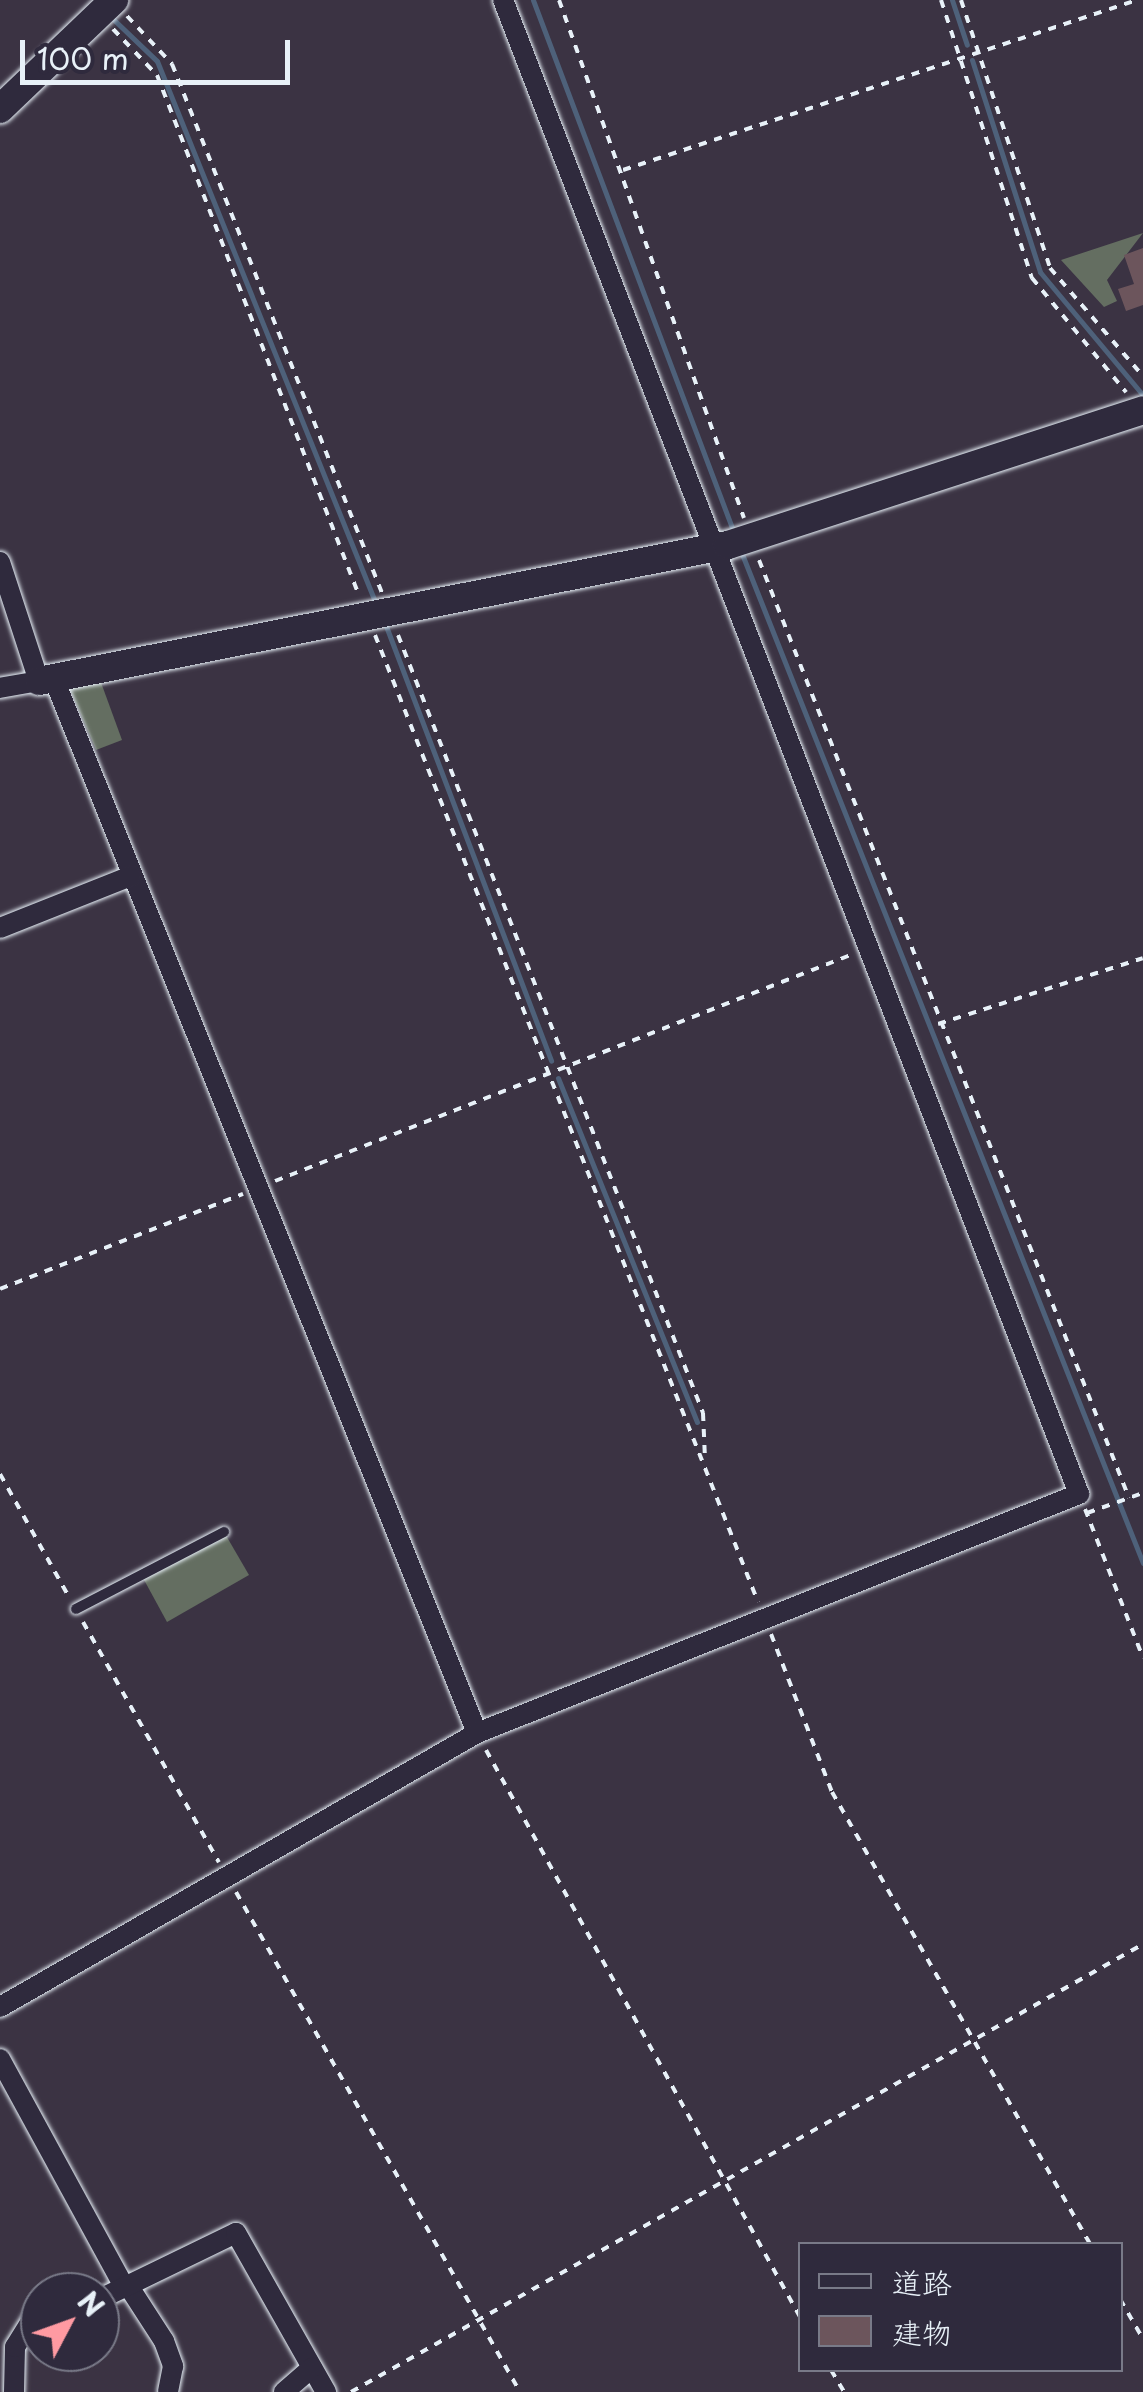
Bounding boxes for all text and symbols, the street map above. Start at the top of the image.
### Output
scale bar [25,20,295,82]
text: 100 m [37,35,129,80]
legend [798,2242,1123,2372]
text: 道路 [892,2259,952,2304]
north arrow [20,2272,120,2372]
text: N [68,2281,115,2326]
text: 建物 [892,2309,952,2354]

